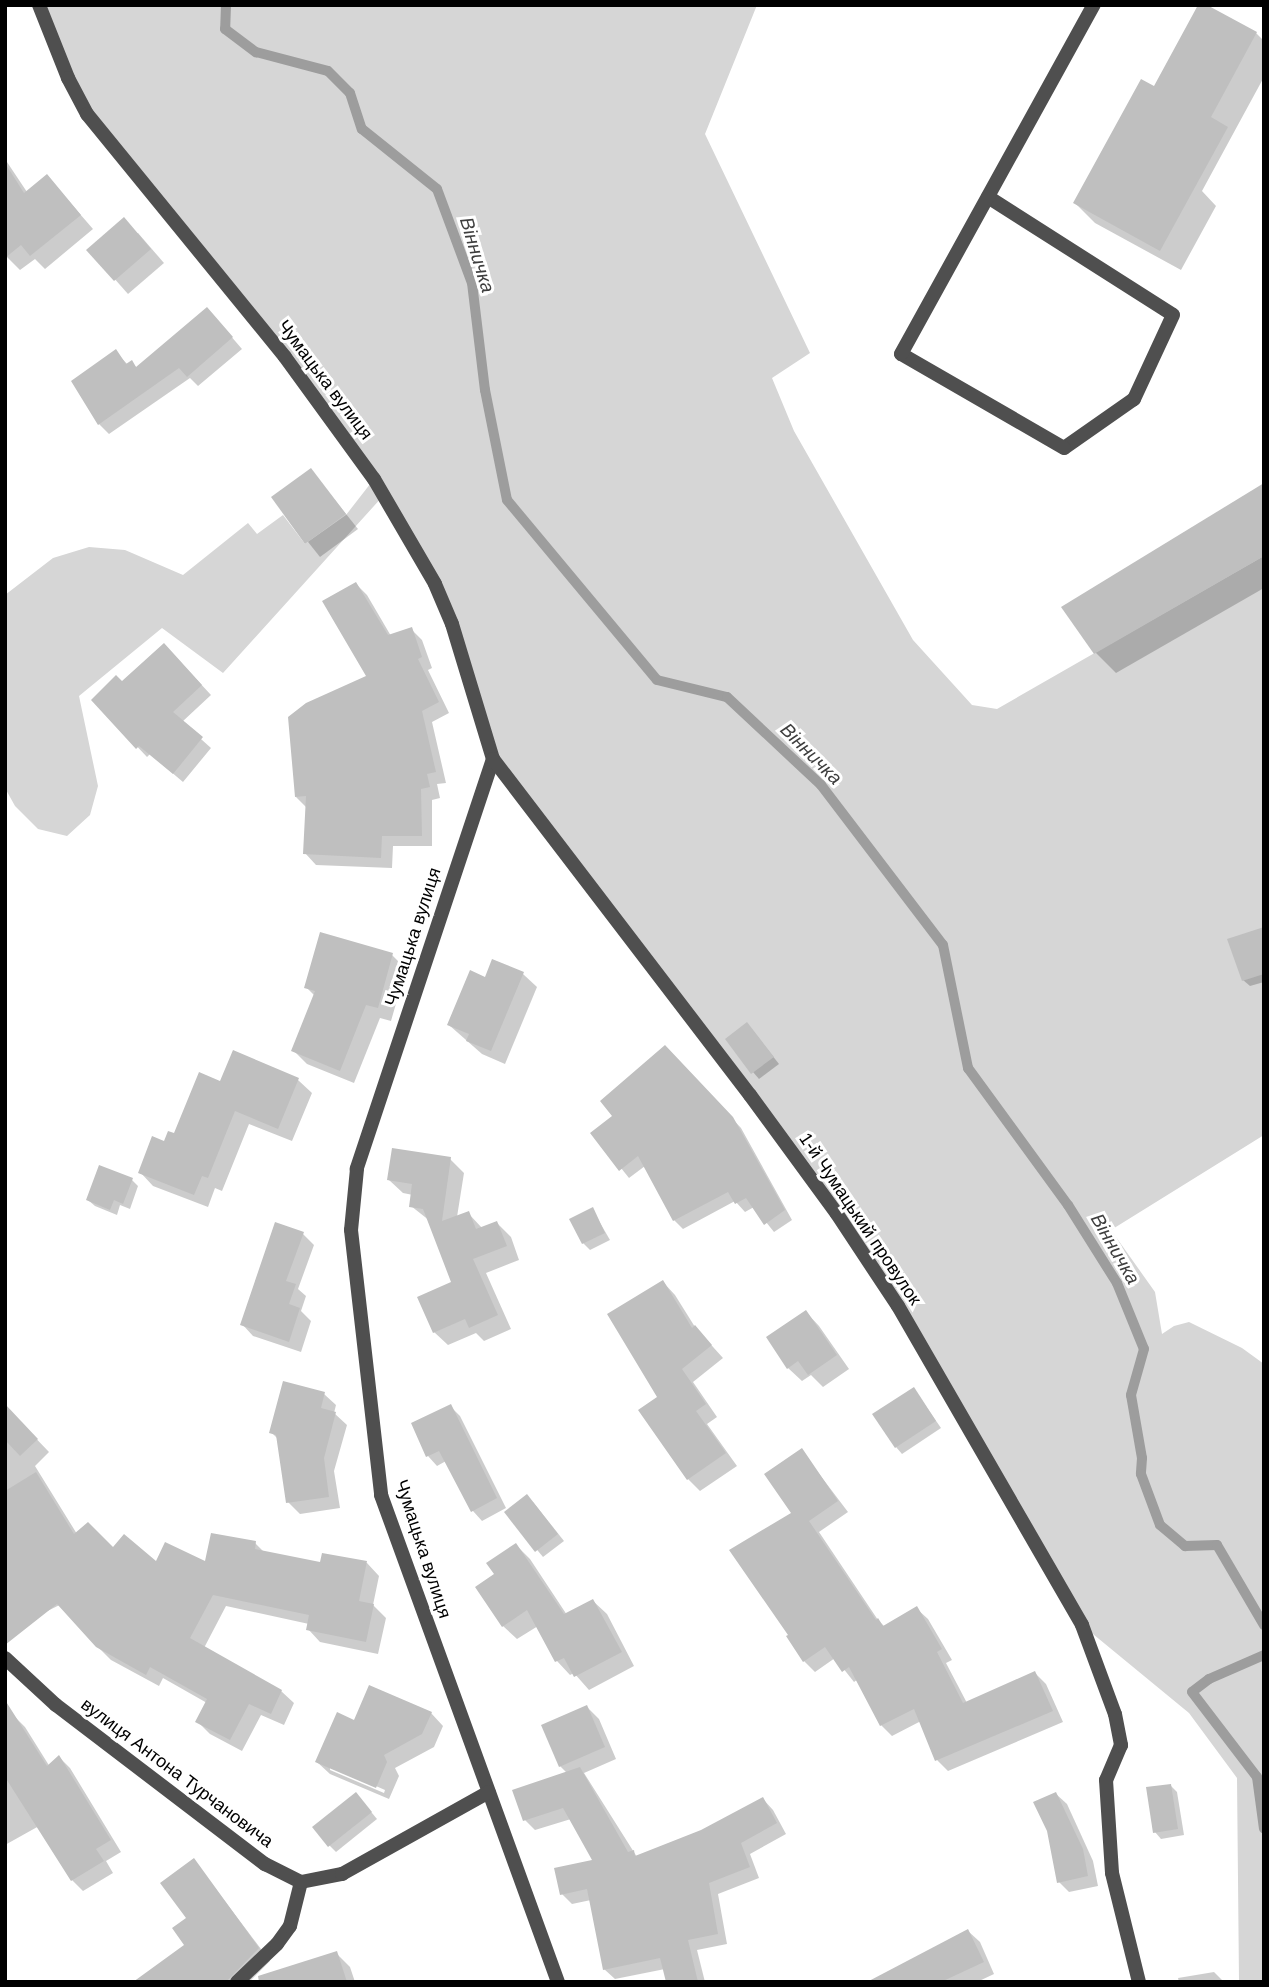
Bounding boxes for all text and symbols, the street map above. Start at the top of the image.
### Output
water label: Вінничка [455,214,499,296]
street label: Чумацька вулиця [273,316,377,444]
water label: Вінничка [775,718,847,790]
street label: Чумацька вулиця [380,865,446,1009]
street label: 1-й Чумацький провулок [794,1129,926,1309]
water label: Вінничка [1086,1210,1144,1288]
street label: Чумацька вулиця [390,1477,456,1621]
street label: вулиця Антона Турчановича [77,1694,277,1852]

